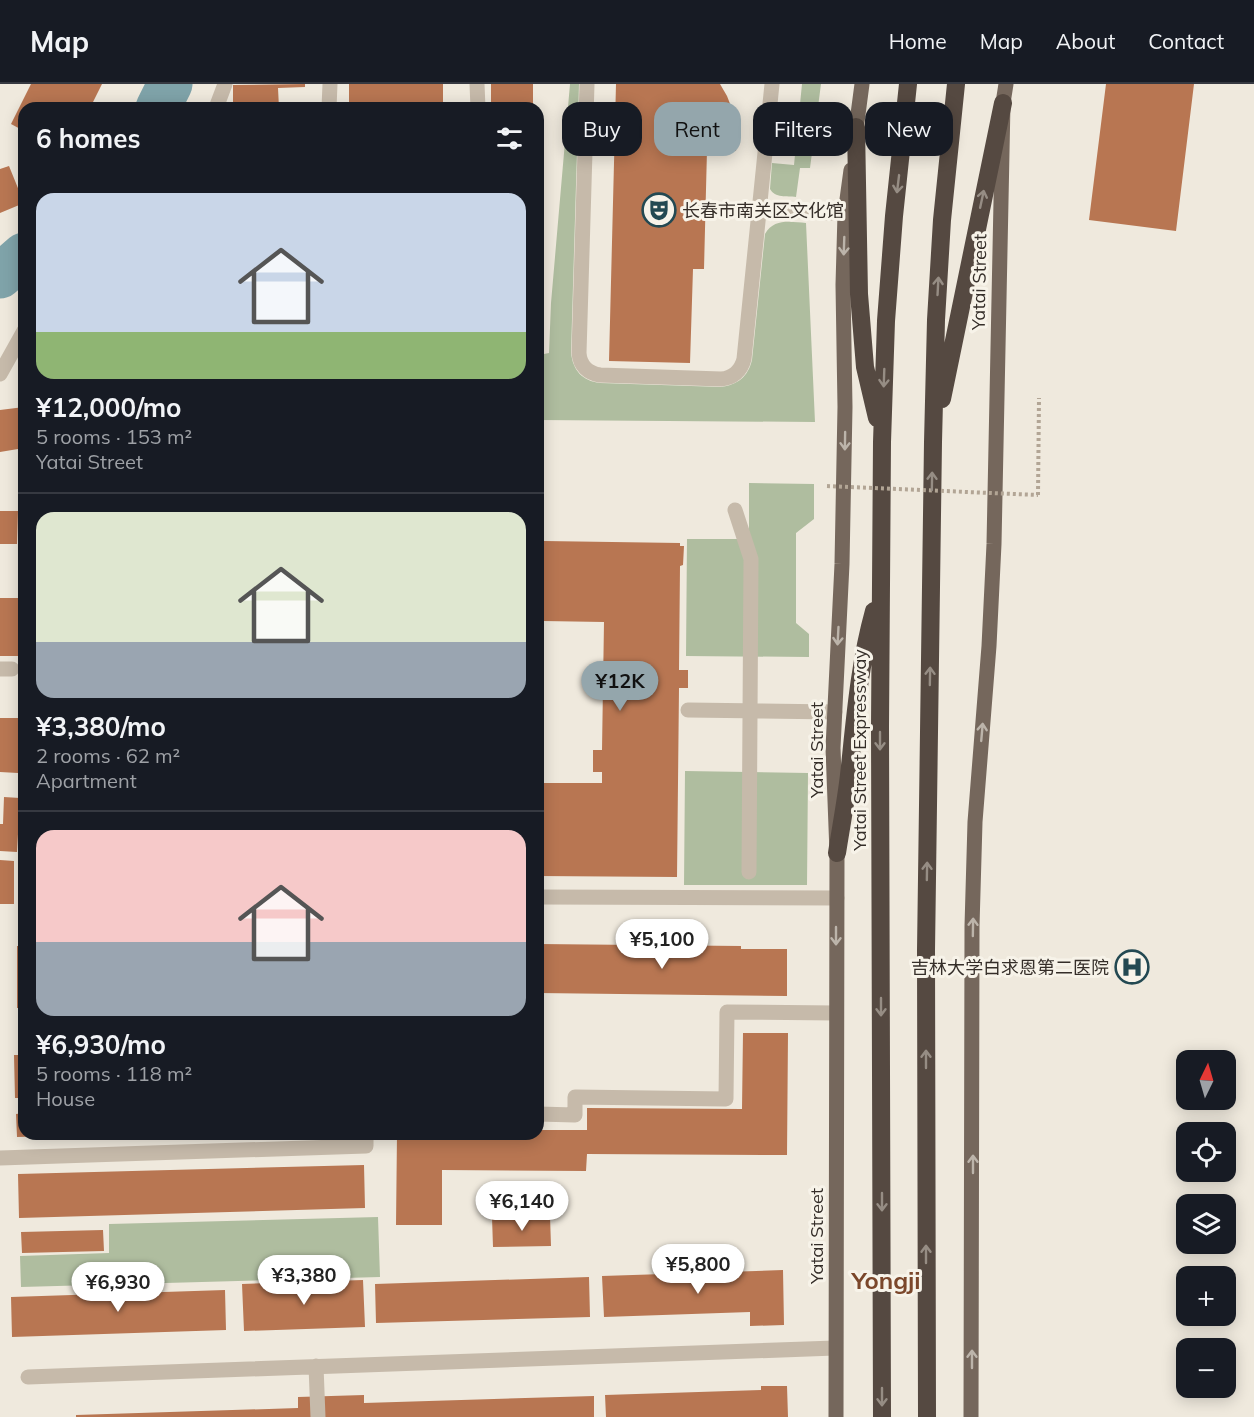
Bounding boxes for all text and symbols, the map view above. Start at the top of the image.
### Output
text: Map [30,24,89,59]
text: Home [889,28,947,54]
text: Map [980,28,1023,54]
text: About [1056,28,1115,54]
text: Contact [1148,28,1224,54]
chip: Buy [562,102,642,156]
chip: Rent [654,102,741,156]
chip: Filters [753,102,853,156]
chip: New [865,102,953,156]
text: 6 homes [36,122,140,155]
icon: filters [493,122,526,155]
one-way arrow [892,174,903,193]
one-way arrow [977,190,988,210]
theatre icon: 长春市南关区文化馆 [641,192,677,228]
place label: 长春市南关区文化馆 [682,199,844,222]
icon: home [227,232,335,340]
street label: Yatai Street [967,234,991,331]
one-way arrow [838,236,850,256]
one-way arrow [932,277,943,297]
one-way arrow [879,368,890,388]
text: ¥12,000/mo [36,391,181,424]
text: 5 rooms · 153 m² [36,424,192,449]
one-way arrow [839,431,851,451]
text: Yatai Street [36,449,143,474]
one-way arrow [926,472,938,492]
icon: home [227,551,335,659]
one-way arrow [833,626,844,646]
street label: Yatai Street Expressway [848,649,871,852]
pin: ¥12K [584,661,656,712]
one-way arrow [924,667,935,687]
text: ¥12K [595,668,645,693]
street label: Yatai Street [805,702,828,799]
text: ¥3,380/mo [36,710,166,743]
one-way arrow [976,722,987,742]
one-way arrow [874,731,886,751]
text: 2 rooms · 62 m² [36,743,180,768]
text: Apartment [36,768,137,793]
one-way arrow [921,862,933,882]
icon: home [227,869,335,977]
one-way arrow [967,917,978,937]
pin: ¥5,100 [613,919,711,970]
one-way arrow [830,925,842,945]
text: ¥5,100 [630,926,694,951]
hospital icon: 吉林大学白求恩第二医院 [1114,949,1150,985]
place label: 吉林大学白求恩第二医院 [911,956,1109,979]
one-way arrow [875,997,887,1017]
text: ¥6,930/mo [36,1028,166,1061]
one-way arrow [920,1049,932,1069]
north arrow [1176,1050,1236,1110]
map controls [1176,1050,1236,1398]
text: 5 rooms · 118 m² [36,1061,192,1086]
text: House [36,1086,95,1111]
button: locate [1176,1122,1236,1182]
one-way arrow [967,1154,979,1174]
pin: ¥6,140 [473,1181,571,1232]
text: ¥6,140 [490,1188,554,1213]
street label: Yatai Street [805,1188,828,1285]
one-way arrow [876,1192,888,1212]
button: layers [1176,1194,1236,1254]
pin: ¥5,800 [649,1244,747,1295]
one-way arrow [920,1244,932,1264]
text: ¥5,800 [666,1251,730,1276]
pin: ¥3,380 [255,1255,353,1306]
pin: ¥6,930 [69,1262,167,1313]
text: ¥3,380 [272,1262,336,1287]
district label: Yongji [850,1265,921,1295]
button: + [1176,1266,1236,1326]
text: ¥6,930 [86,1269,150,1294]
button: − [1176,1338,1236,1398]
one-way arrow [966,1349,978,1369]
one-way arrow [876,1387,888,1407]

